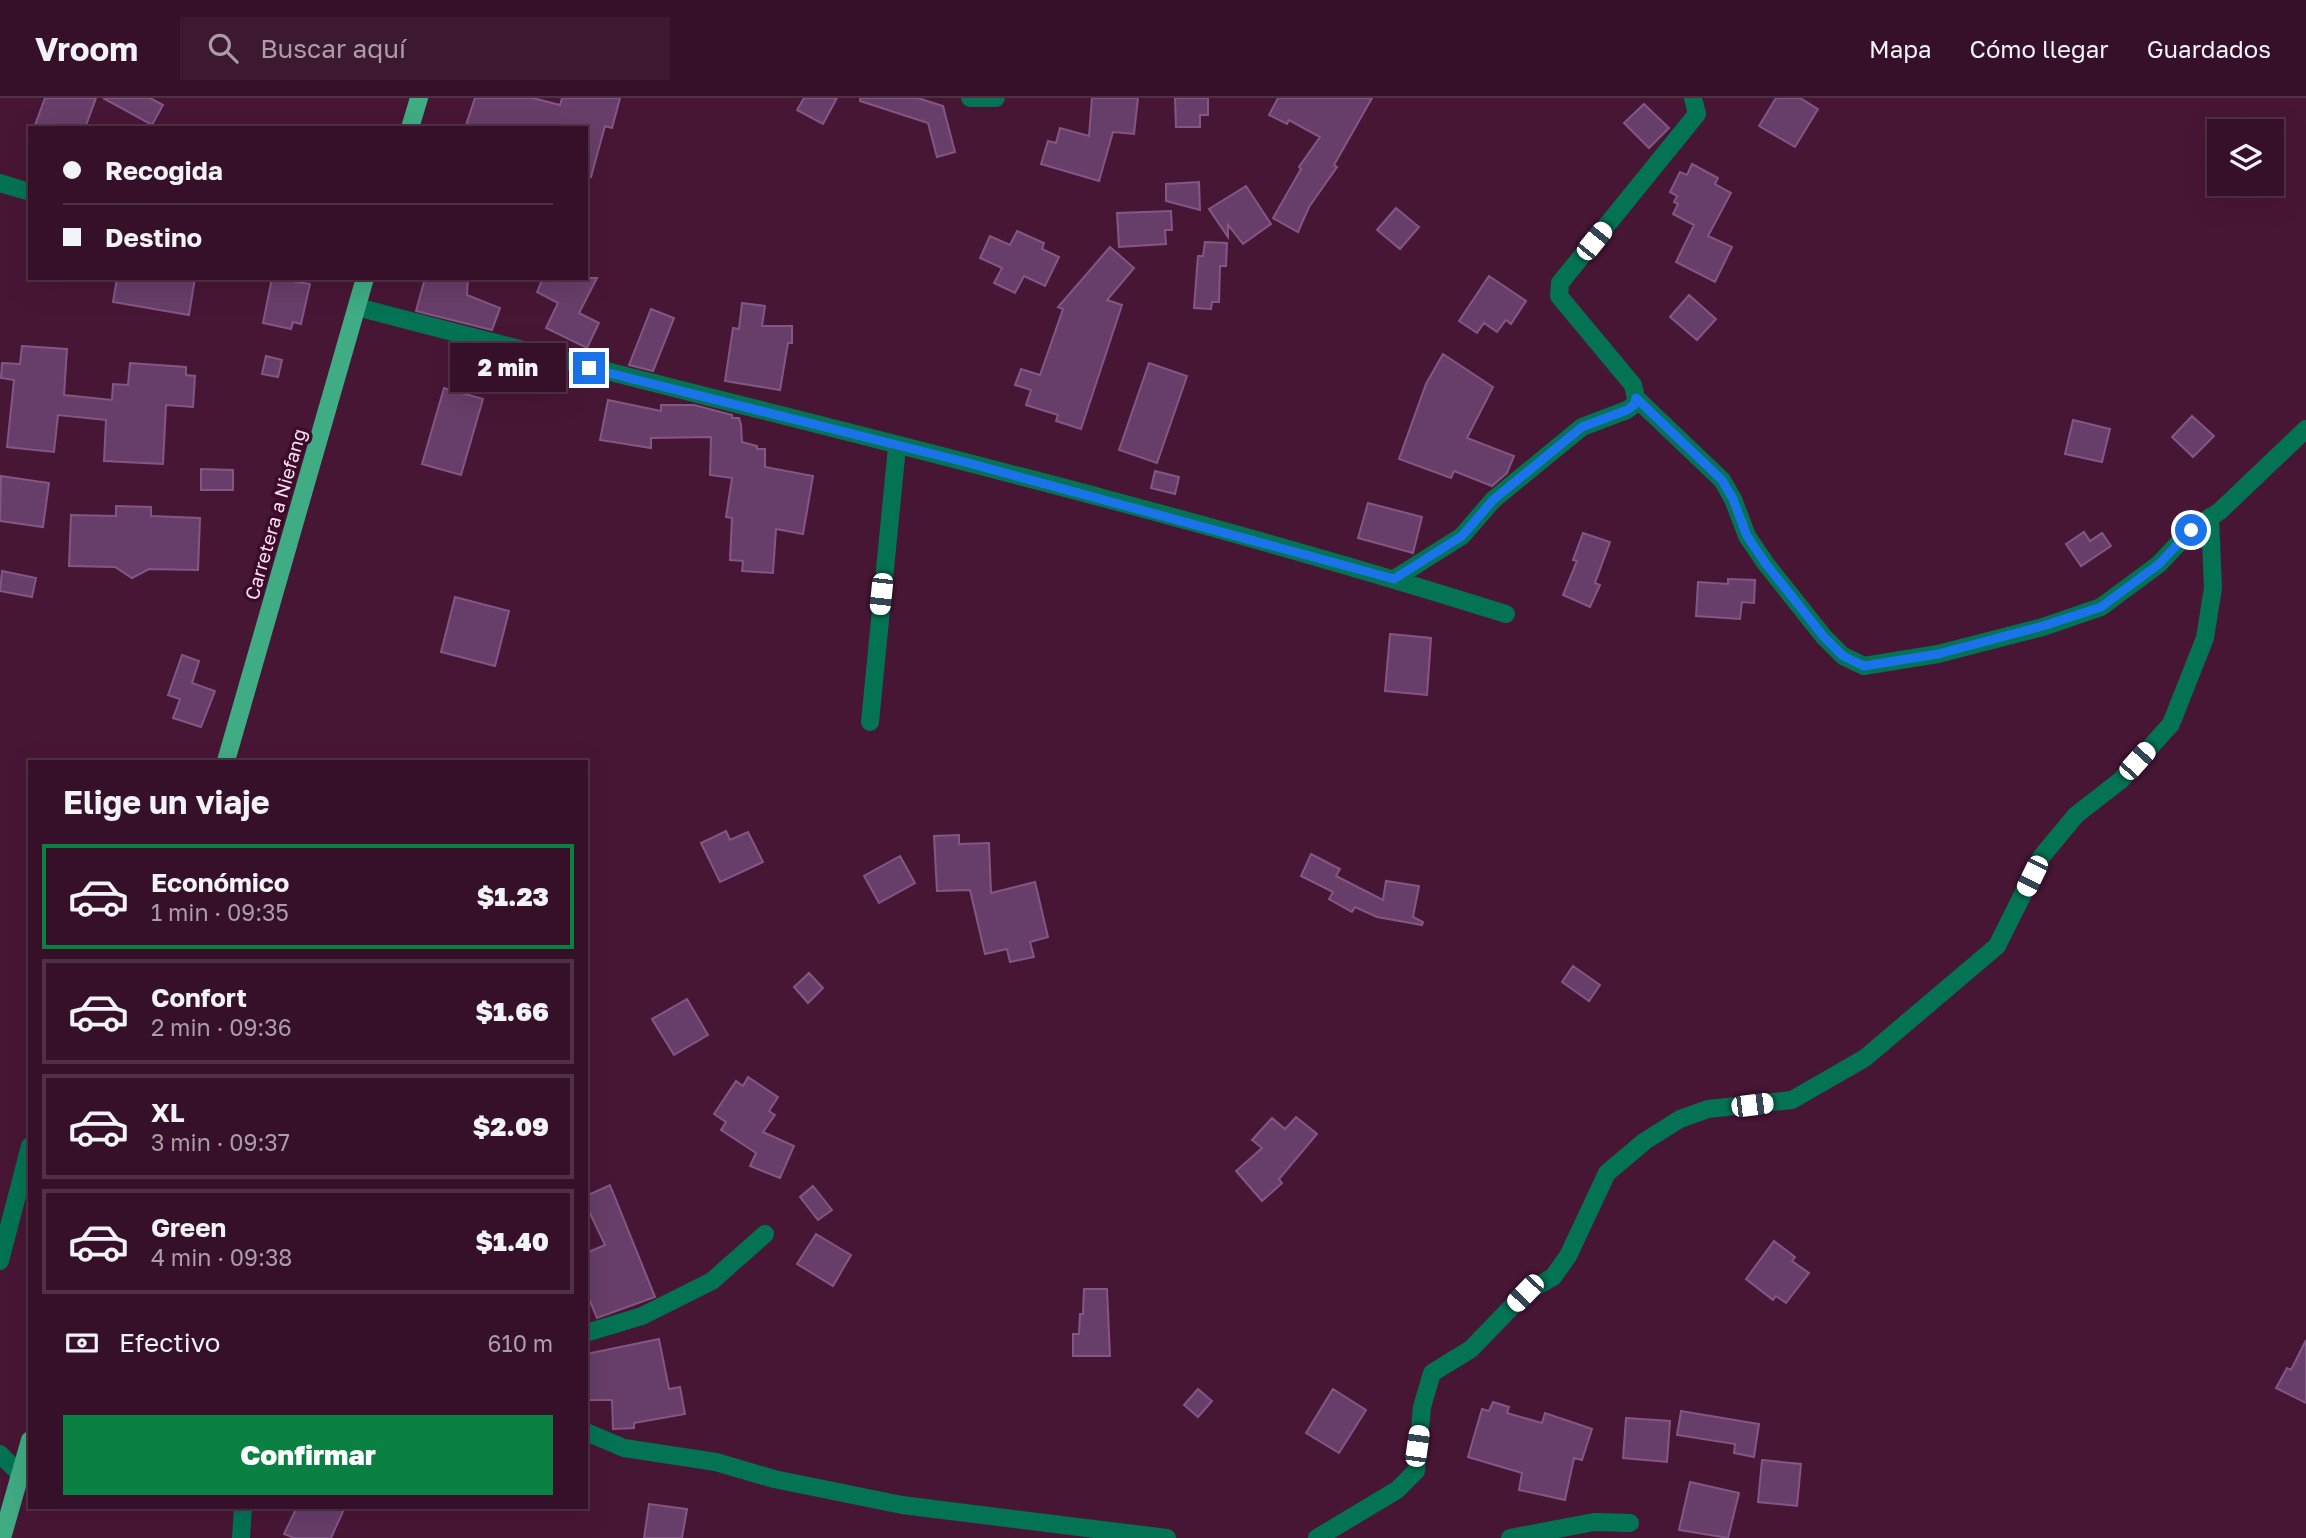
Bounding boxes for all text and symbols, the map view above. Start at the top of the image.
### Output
search box [180,17,670,80]
text: Vroom [35,29,138,68]
icon: search [204,29,242,67]
text: Buscar aquí [260,33,406,64]
text: Mapa [1869,34,1932,63]
text: Cómo llegar [1970,34,2109,63]
text: Guardados [2147,34,2271,63]
map controls [2207,119,2284,196]
button: layers [2207,119,2284,196]
text: Recogida [105,155,223,186]
car [1573,218,1616,264]
text: Destino [105,222,202,253]
callout: 2 min [449,344,564,392]
route end [573,352,605,384]
text: 2 min [478,353,538,381]
street label: Carretera a Niefang [240,426,310,602]
route start [2175,514,2207,546]
car [869,572,894,616]
car [2116,738,2159,784]
text: Elige un viaje [63,783,270,821]
car [2014,853,2051,899]
icon: car [67,865,130,928]
text: Económico [151,867,289,898]
text: $1.23 [477,881,549,912]
text: 1 min · 09:35 [151,898,289,926]
icon: car [67,980,130,1043]
text: Confort [151,982,247,1013]
text: $1.66 [475,996,549,1027]
text: 2 min · 09:36 [151,1013,292,1041]
car [1730,1092,1775,1118]
icon: car [67,1095,130,1158]
text: XL [151,1097,185,1128]
text: $2.09 [473,1111,549,1142]
text: 3 min · 09:37 [151,1128,290,1156]
icon: car [67,1210,130,1273]
text: Green [151,1212,226,1243]
text: $1.40 [476,1226,549,1257]
text: 4 min · 09:38 [151,1243,292,1271]
car [1503,1271,1548,1315]
icon: cash [63,1324,101,1362]
text: Efectivo [119,1327,220,1358]
text: 610 m [488,1329,553,1357]
button: Confirmar [63,1415,553,1495]
car [1404,1424,1431,1468]

